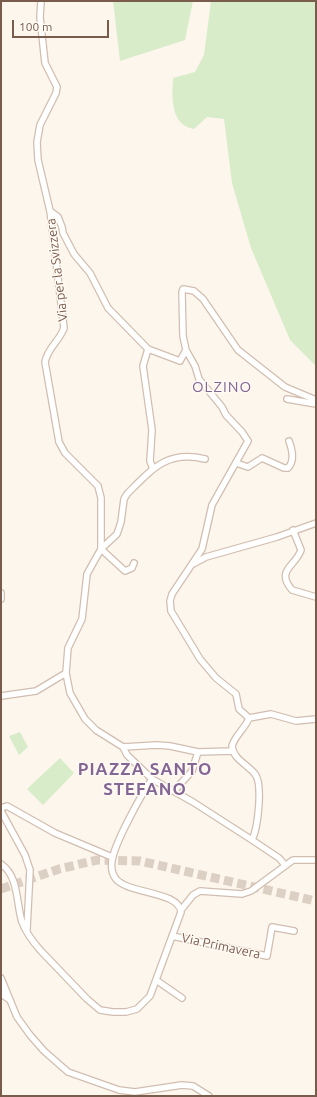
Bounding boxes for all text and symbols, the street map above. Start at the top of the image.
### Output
scale bar [14,12,111,38]
text: 100 m [19,20,52,33]
street label: Via per la Svizzera [43,217,71,323]
district label: OLZINO [192,378,252,396]
district label: PIAZZA SANTO STEFANO [78,759,212,799]
street label: Via Primavera [180,930,262,962]

